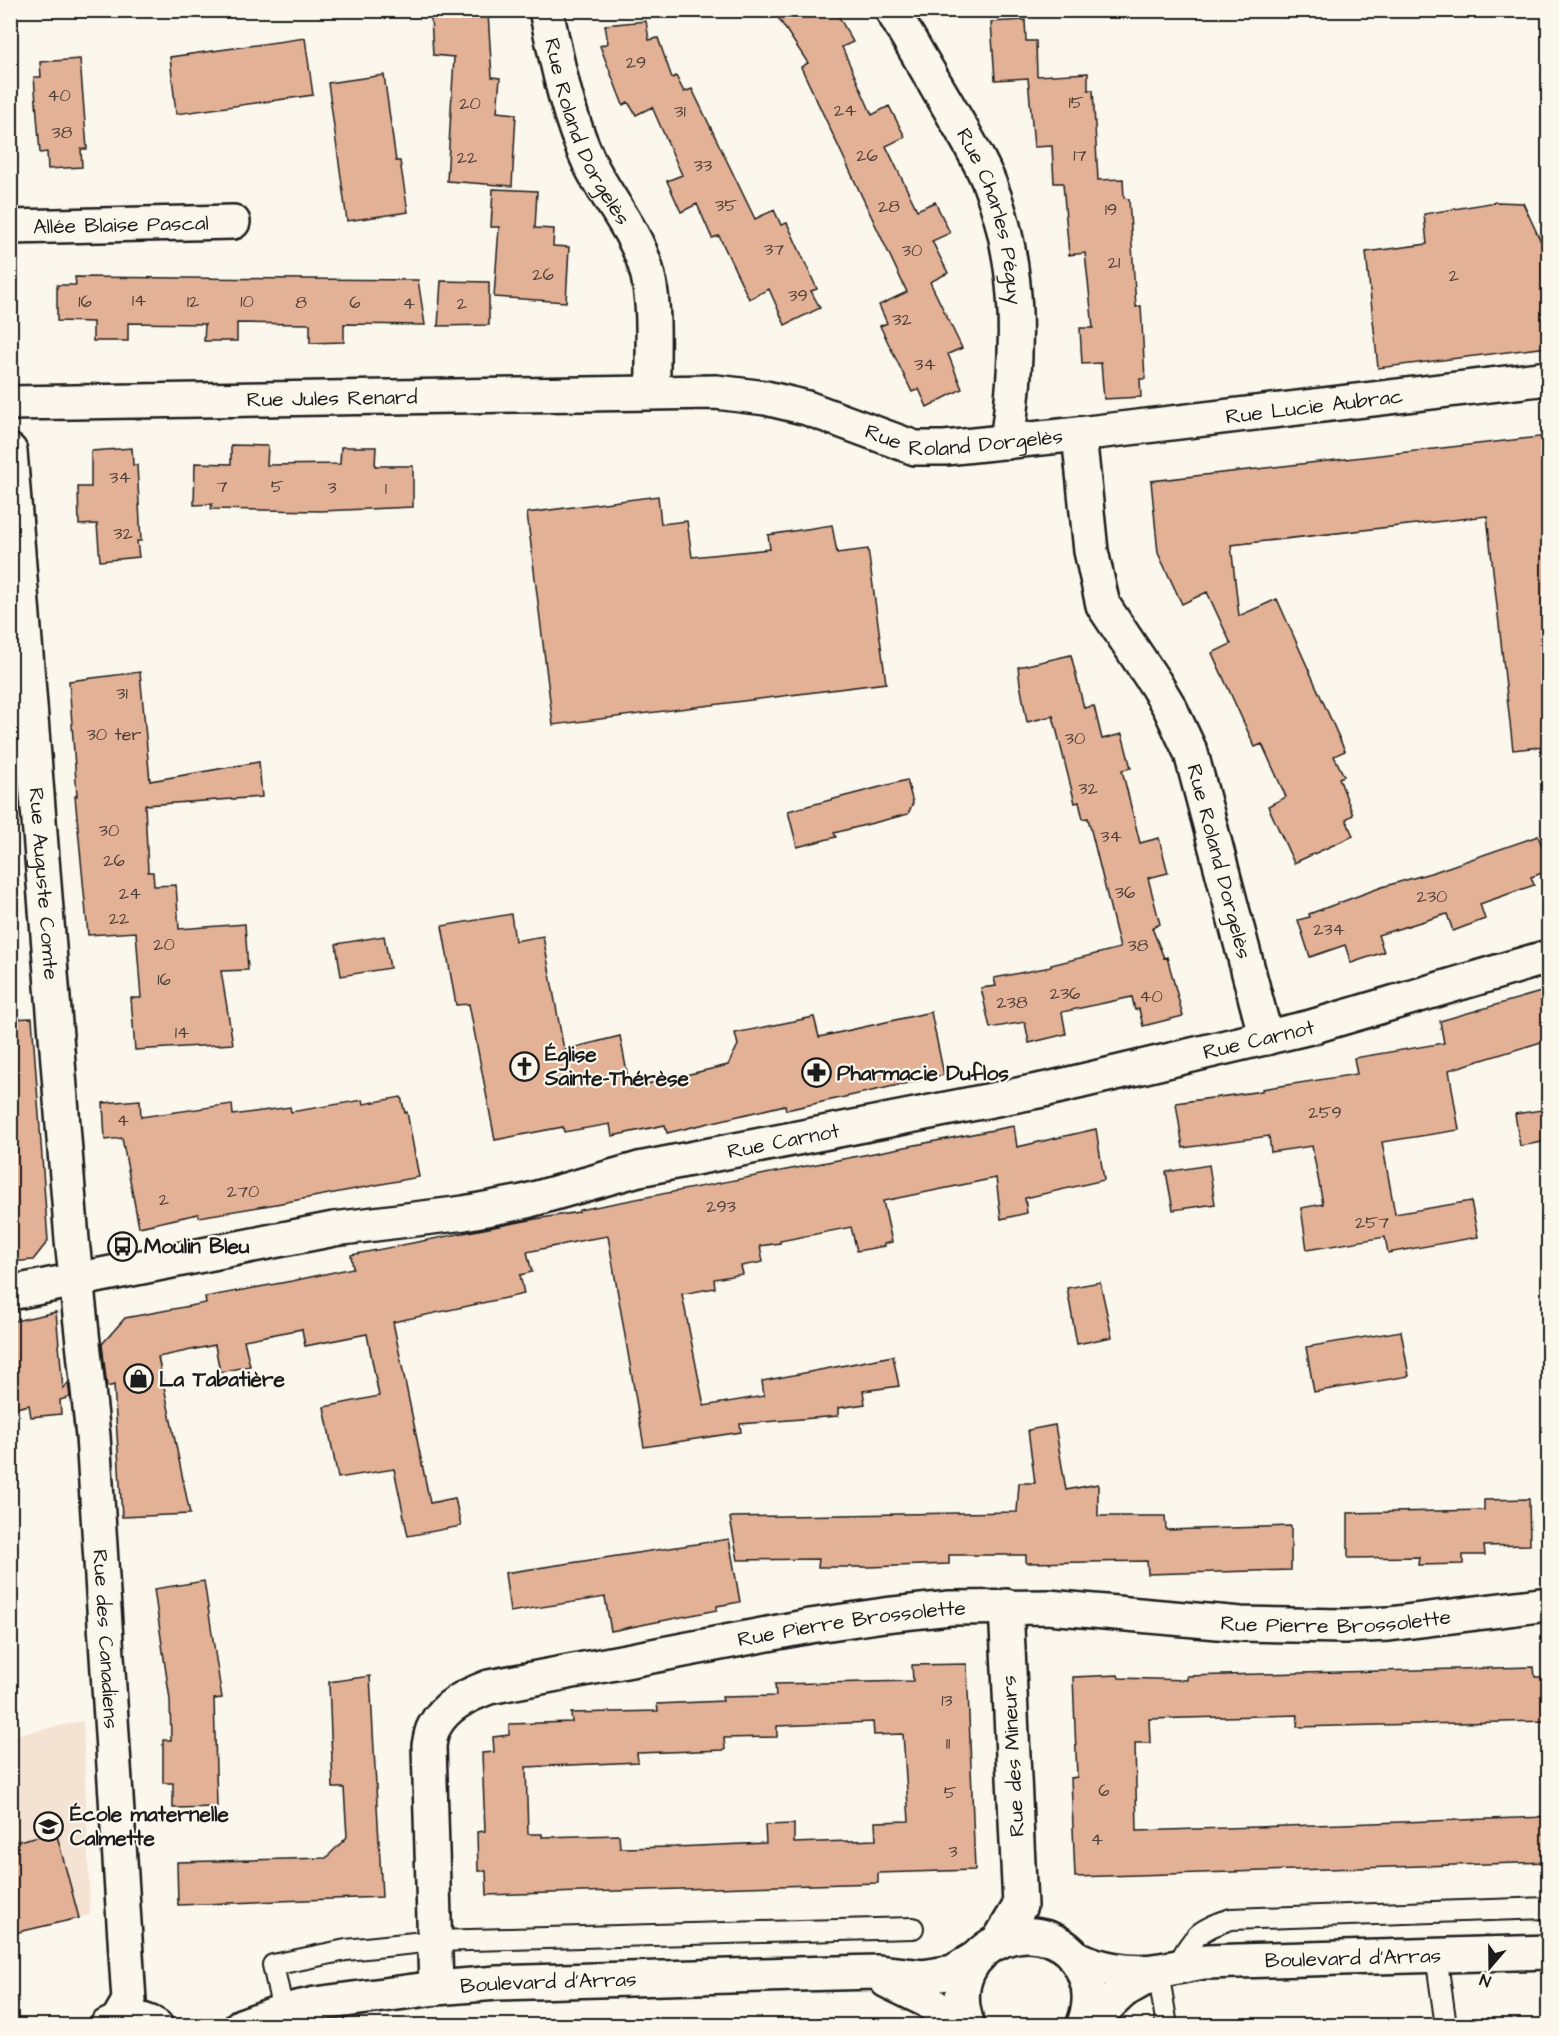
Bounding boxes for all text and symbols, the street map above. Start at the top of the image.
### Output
street label: Rue Roland Dorgelès [538,35,638,231]
house number: 29 [626,50,646,75]
house number: 40 [47,83,71,108]
house number: 15 [1068,90,1084,115]
house number: 20 [459,91,481,116]
house number: 24 [834,98,856,123]
house number: 31 [674,99,686,124]
house number: 38 [52,120,73,145]
street label: Rue Charles Péguy [949,123,1029,306]
house number: 26 [856,143,878,168]
house number: 17 [1073,143,1087,168]
house number: 22 [457,145,478,170]
house number: 33 [694,153,712,178]
house number: 35 [715,193,737,218]
house number: 28 [878,194,900,219]
house number: 19 [1105,197,1117,222]
street label: Allée Blaise Pascal [33,208,209,241]
house number: 37 [764,237,784,262]
house number: 30 [902,238,922,263]
house number: 21 [1108,250,1120,275]
house number: 26 [532,262,554,287]
house number: 2 [1449,263,1460,288]
house number: 39 [788,283,808,308]
house number: 14 [132,288,146,313]
house number: 16 [78,289,92,314]
house number: 12 [187,289,200,314]
house number: 10 [240,289,254,314]
house number: 8 [295,290,307,315]
house number: 6 [349,290,361,315]
house number: 4 [403,291,415,316]
house number: 2 [457,291,468,316]
house number: 32 [892,307,912,332]
house number: 34 [914,352,936,377]
street label: Rue Lucie Aubrac [1224,381,1405,431]
street label: Rue Jules Renard [246,382,418,414]
street label: Rue Roland Dorgelès [861,416,1064,463]
house number: 34 [109,465,131,490]
house number: 7 [216,474,228,499]
house number: 5 [271,474,284,499]
house number: 3 [327,475,337,500]
house number: 1 [385,476,387,501]
house number: 32 [113,521,133,546]
house number: 31 [116,681,128,706]
house number: 30 ter [87,722,141,747]
house number: 30 [1065,726,1085,751]
street label: Rue Roland Dorgelès [1180,761,1259,962]
house number: 32 [1078,776,1098,801]
street label: Rue Auguste Comte [22,786,66,981]
house number: 30 [99,818,119,843]
house number: 34 [1100,824,1122,849]
house number: 26 [103,848,125,873]
house number: 36 [1115,880,1135,905]
house number: 24 [119,881,141,906]
house number: 230 [1417,884,1447,909]
house number: 22 [109,906,130,931]
house number: 234 [1313,917,1345,942]
house number: 20 [153,932,175,957]
house number: 38 [1128,933,1149,958]
house number: 16 [157,967,171,992]
house number: 236 [1050,981,1080,1006]
house number: 40 [1139,984,1163,1009]
house number: 238 [996,990,1028,1015]
street label: Rue Carnot [1200,1012,1318,1066]
house number: 14 [175,1020,189,1045]
place label: Église Sainte-Thérèse [544,1040,690,1093]
church icon: Église Sainte-Thérèse [508,1050,540,1082]
pharmacy icon: Pharmacie Duflos [800,1057,832,1089]
place label: Pharmacie Duflos [837,1059,1009,1088]
house number: 259 [1308,1100,1342,1125]
house number: 4 [117,1108,129,1133]
street label: Rue Carnot [725,1116,842,1166]
house number: 270 [227,1179,259,1204]
house number: 2 [159,1187,170,1212]
house number: 293 [706,1194,736,1219]
house number: 257 [1355,1210,1389,1235]
bus stop icon: Moulin Bleu [107,1230,139,1262]
place label: Moulin Bleu [144,1232,250,1261]
shop icon: La Tabatière [122,1363,154,1395]
place label: La Tabatière [159,1365,285,1394]
street label: Rue des Canadiens [86,1548,126,1730]
street label: Rue Pierre Brossolette [735,1593,966,1654]
street label: Rue Pierre Brossolette [1219,1602,1452,1641]
street label: Rue des Mineurs [994,1675,1032,1837]
house number: 13 [941,1688,953,1713]
house number: 11 [946,1731,950,1756]
house number: 6 [1098,1778,1110,1803]
house number: 5 [944,1780,957,1805]
place label: École maternelle Calmette [70,1800,230,1853]
school or university icon: École maternelle Calmette [33,1810,65,1842]
house number: 4 [1091,1827,1103,1852]
house number: 3 [948,1839,958,1864]
north arrow [1460,1937,1520,1997]
street label: Boulevard d'Arras [1264,1941,1442,1975]
street label: Boulevard d'Arras [459,1964,637,2000]
text: N [1477,1968,1494,1992]

